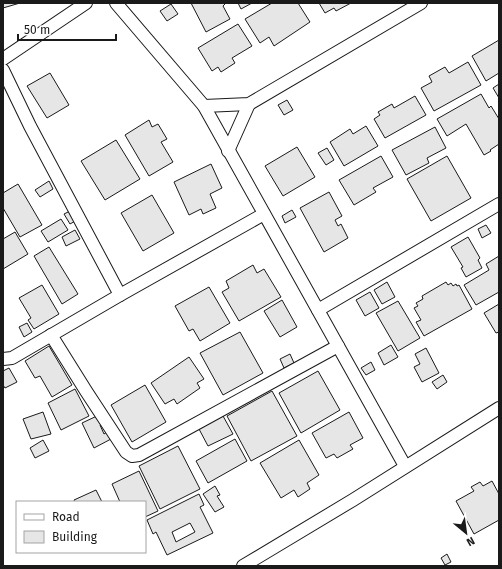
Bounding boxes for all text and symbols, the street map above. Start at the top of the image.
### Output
scale bar [18,16,116,42]
text: 50 m [24,23,50,37]
legend [16,501,146,553]
text: Road [52,510,80,524]
north arrow [446,513,486,553]
text: Building [52,530,98,544]
text: N [464,534,477,549]

